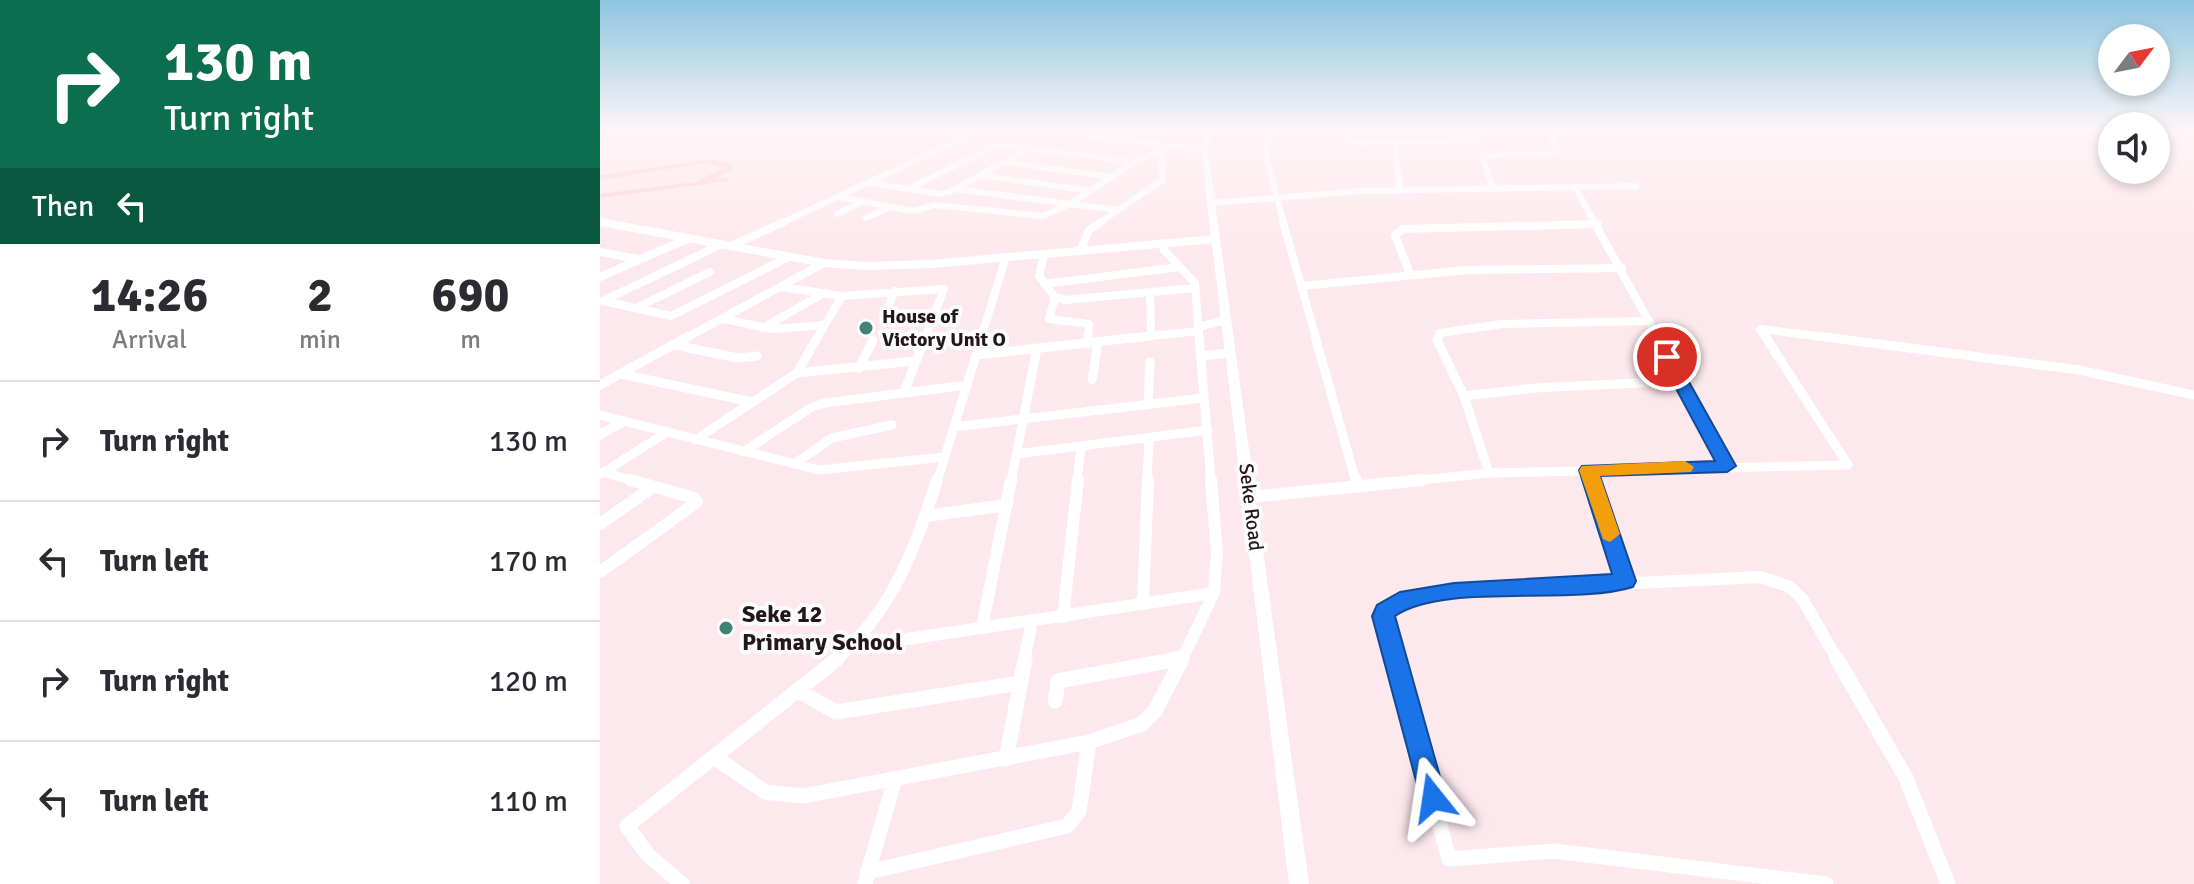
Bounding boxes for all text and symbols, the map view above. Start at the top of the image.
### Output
north arrow [2098,24,2170,96]
map controls [2098,24,2170,184]
text: 130 m [164,27,312,96]
icon: right [32,32,136,136]
text: Turn right [164,96,314,141]
button: sound [2098,112,2170,184]
icon: left [110,184,154,228]
text: Then [32,188,94,225]
text: 14:26 [91,266,208,325]
text: 2 [307,266,333,325]
text: 690 [432,266,509,325]
place label: House of Victory Unit O [882,304,1006,352]
marker: House of Victory Unit O [857,319,875,337]
pin [1633,323,1701,391]
text: Arrival [112,324,187,356]
text: min [299,324,341,356]
text: m [460,324,481,356]
icon: arrive [1645,335,1689,379]
icon: right [32,419,76,463]
text: Turn right [100,423,229,460]
text: 130 m [489,423,568,460]
street label: Seke Road [1233,462,1269,552]
icon: left [32,539,76,583]
text: Turn left [100,543,209,580]
text: 170 m [489,543,568,580]
place label: Seke 12 Primary School [742,599,903,657]
marker: Seke 12 Primary School [717,619,735,637]
icon: right [32,659,76,703]
text: Turn right [100,663,229,700]
text: 120 m [489,663,568,700]
position arrow [1391,756,1475,840]
icon: left [32,779,76,823]
text: Turn left [100,783,209,820]
text: 110 m [489,783,568,820]

